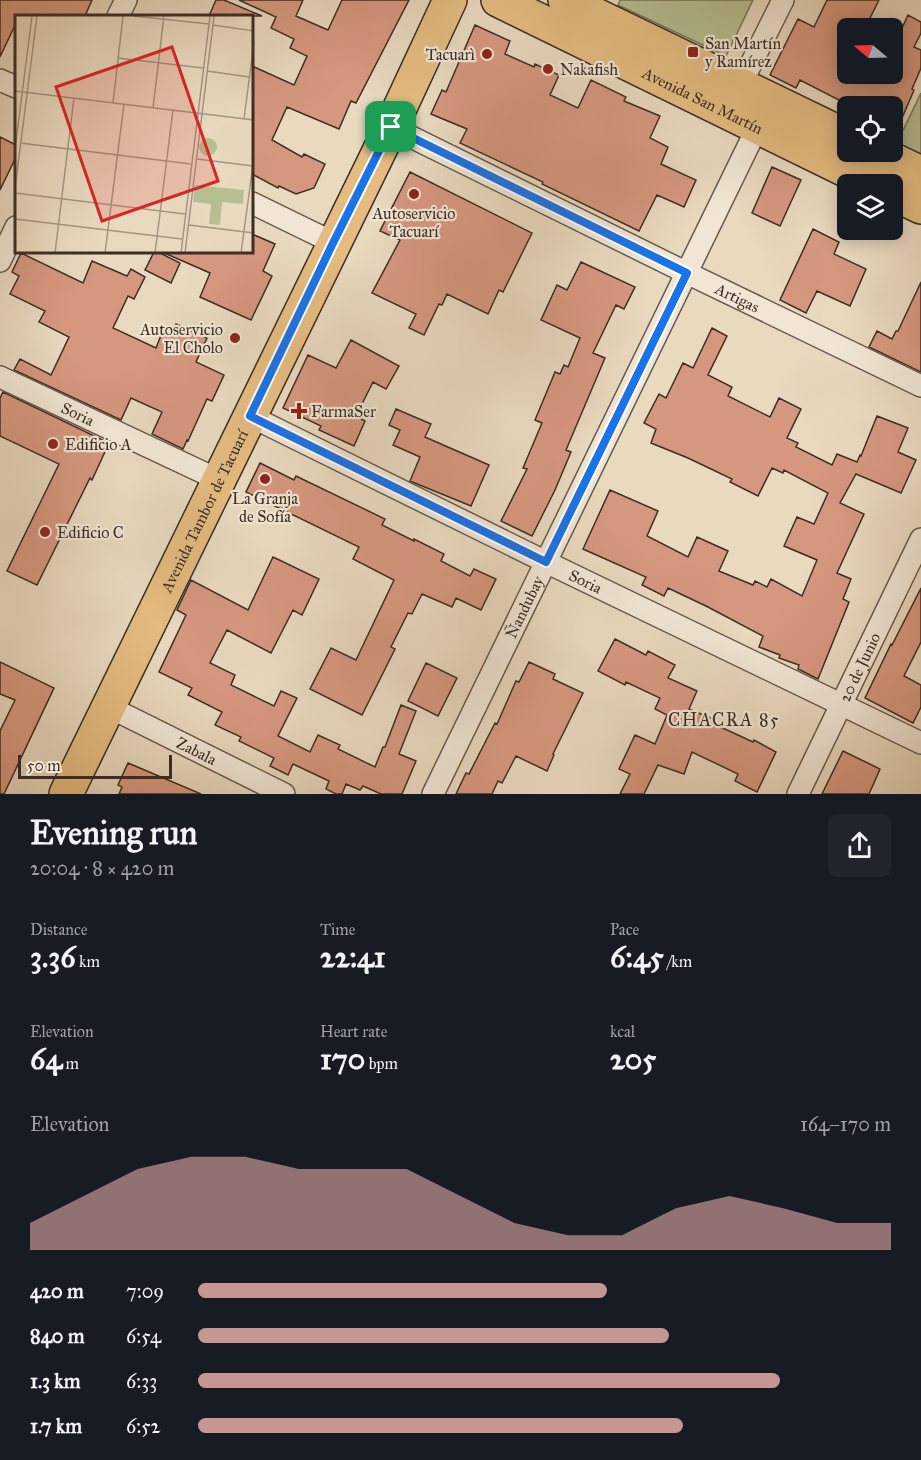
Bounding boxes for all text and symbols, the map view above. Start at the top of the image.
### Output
inset map [15,15,254,254]
north arrow [837,18,903,84]
map controls [837,18,903,240]
place label: San Martín y Ramírez [705,34,781,71]
place label: Tacuarì [426,45,476,64]
marker: San Martín y Ramírez [686,45,700,59]
marker: Tacuarì [480,47,494,61]
place label: Nakafish [560,60,618,79]
marker: Nakafish [541,62,555,76]
street label: Avenida San Martín [638,63,766,138]
button: locate [837,96,903,162]
pin [365,101,416,152]
icon: arrive [374,110,407,143]
button: layers [837,174,903,240]
marker: Autoservicio Tacuarí [407,187,421,201]
place label: Autoservicio Tacuarí [372,204,456,241]
street label: Artigas [711,279,763,317]
place label: Autoservicio El Cholo [139,320,223,357]
marker: Autoservicio El Cholo [228,331,242,345]
street label: Soria [58,398,97,430]
place label: FarmaSer [311,402,376,421]
marker: FarmaSer [292,404,306,418]
street label: Avenida Tambor de Tacuarí [156,426,252,596]
place label: Edificio A [65,435,132,454]
marker: Edificio A [46,437,60,451]
marker: La Granja de Sofía [258,472,272,486]
place label: La Granja de Sofía [232,489,298,526]
place label: Edificio C [57,523,124,542]
marker: Edificio C [38,525,52,539]
street label: Soria [566,565,605,598]
street label: Ñandubay [500,572,548,641]
street label: 20 de Junio [835,629,884,705]
district label: CHACRA 85 [668,709,780,731]
street label: Zabala [173,733,220,769]
scale bar [18,752,172,780]
text: 50 m [27,756,61,775]
text: Evening run [30,813,197,853]
button: share [828,814,891,877]
text: 20:04 · 8 × 420 m [30,856,174,880]
text: Distance [30,920,87,939]
text: Time [320,920,355,939]
text: Pace [610,920,639,939]
text: 3.36 [30,939,76,975]
text: 22:41 [320,939,386,975]
text: 6:45 [610,939,664,975]
text: km [76,952,100,971]
text: /km [664,952,692,971]
text: Elevation [30,1022,94,1041]
text: Heart rate [320,1022,387,1041]
text: kcal [610,1022,635,1041]
text: 64 [30,1041,62,1077]
text: 170 [320,1041,365,1077]
text: 205 [610,1041,656,1077]
text: m [62,1054,79,1073]
text: bpm [365,1054,398,1073]
text: Elevation [30,1112,109,1136]
text: 164–170 m [800,1112,891,1136]
text: 420 m [30,1279,84,1303]
text: 7:09 [126,1279,164,1303]
text: 840 m [30,1324,85,1348]
text: 6:54 [126,1324,161,1348]
text: 1.3 km [30,1369,80,1393]
text: 6:33 [126,1369,157,1393]
text: 1.7 km [30,1414,82,1438]
text: 6:52 [126,1414,160,1438]

